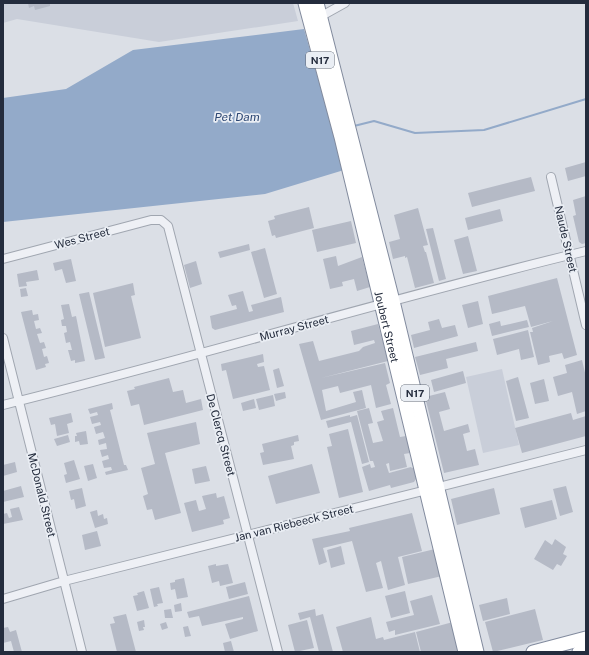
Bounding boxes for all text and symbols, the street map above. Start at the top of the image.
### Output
road number: N17 [306,52,334,68]
water label: Pet Dam [214,110,260,124]
street label: Naude Street [552,204,580,274]
street label: Wes Street [53,225,111,251]
street label: Joubert Street [372,290,401,364]
street label: Murray Street [258,313,330,343]
road number: N17 [401,385,429,401]
street label: De Clercq Street [204,392,238,478]
street label: McDonald Street [26,452,58,538]
street label: Jan van Riebeeck Street [233,502,355,544]

